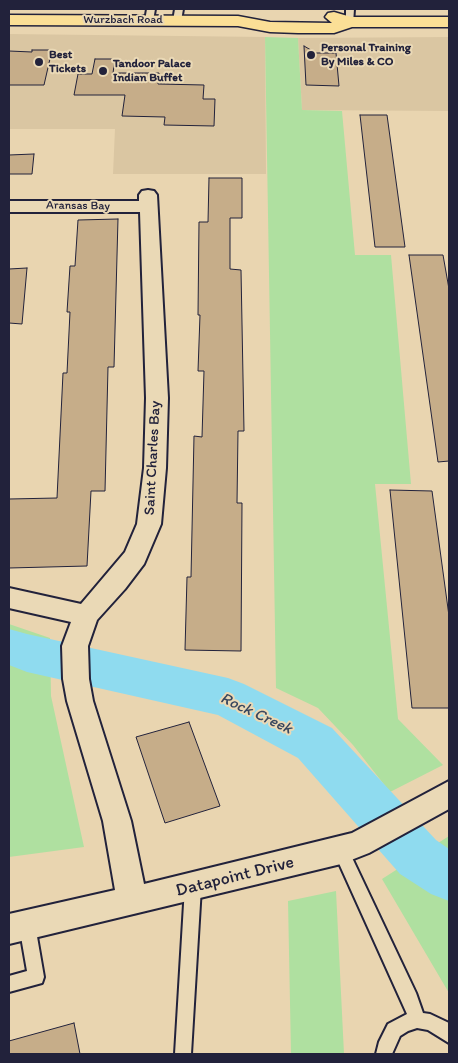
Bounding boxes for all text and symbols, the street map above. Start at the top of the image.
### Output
street label: Wurzbach Road [83,13,163,27]
place label: Personal Training By Miles & CO [321,41,411,69]
place label: Best Tickets [49,48,86,76]
marker: Personal Training By Miles & CO [305,49,317,61]
marker: Best Tickets [33,56,45,68]
place label: Tandoor Palace Indian Buffet [113,57,191,85]
marker: Tandoor Palace Indian Buffet [97,65,109,77]
street label: Aransas Bay [46,198,110,214]
street label: Saint Charles Bay [141,400,165,516]
water label: Rock Creek [217,689,295,739]
street label: Datapoint Drive [174,852,296,902]

